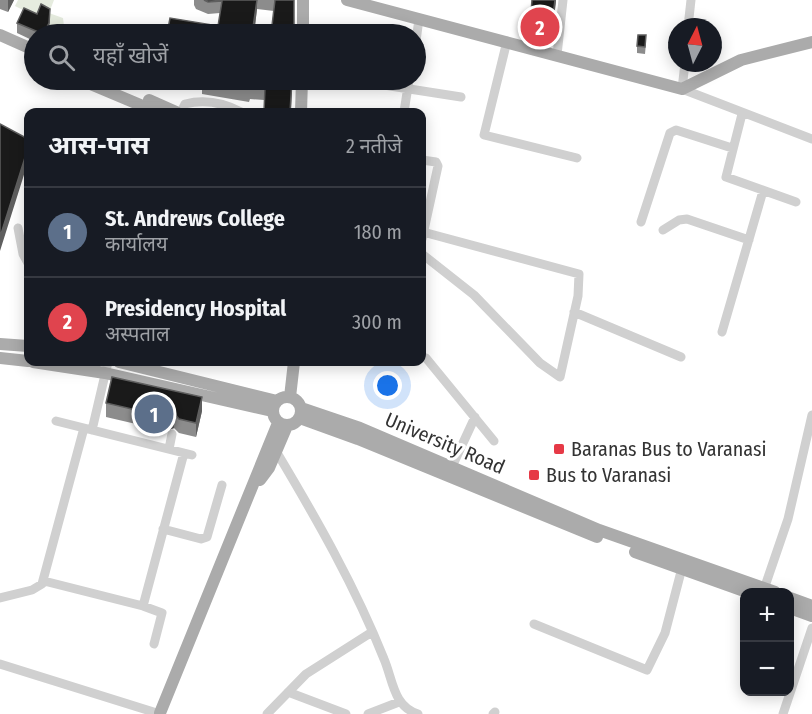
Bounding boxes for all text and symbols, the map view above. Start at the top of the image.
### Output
pin: 2 [520,4,560,50]
north arrow [668,18,722,72]
search box [24,24,426,90]
icon: search [45,41,78,74]
text: यहाँ खोजें [93,42,168,69]
text: आस-पास [48,130,150,161]
text: 2 नतीजे [346,134,402,158]
text: St. Andrews College [105,205,285,232]
text: 1 [63,220,72,244]
text: 180 m [354,220,402,244]
text: कार्यालय [105,232,167,256]
text: Presidency Hospital [105,295,286,322]
text: 2 [63,310,72,334]
text: 300 m [352,310,402,334]
text: अस्पताल [105,322,170,346]
your location [373,371,402,400]
pin: 1 [134,392,174,436]
street label: University Road [381,407,509,479]
place label: Baranas Bus to Varanasi [571,437,767,461]
marker: Baranas Bus to Varanasi [552,442,566,456]
place label: Bus to Varanasi [546,463,671,487]
marker: Bus to Varanasi [527,468,541,482]
map controls [740,588,794,696]
button: + [740,588,794,642]
button: − [740,642,794,696]

